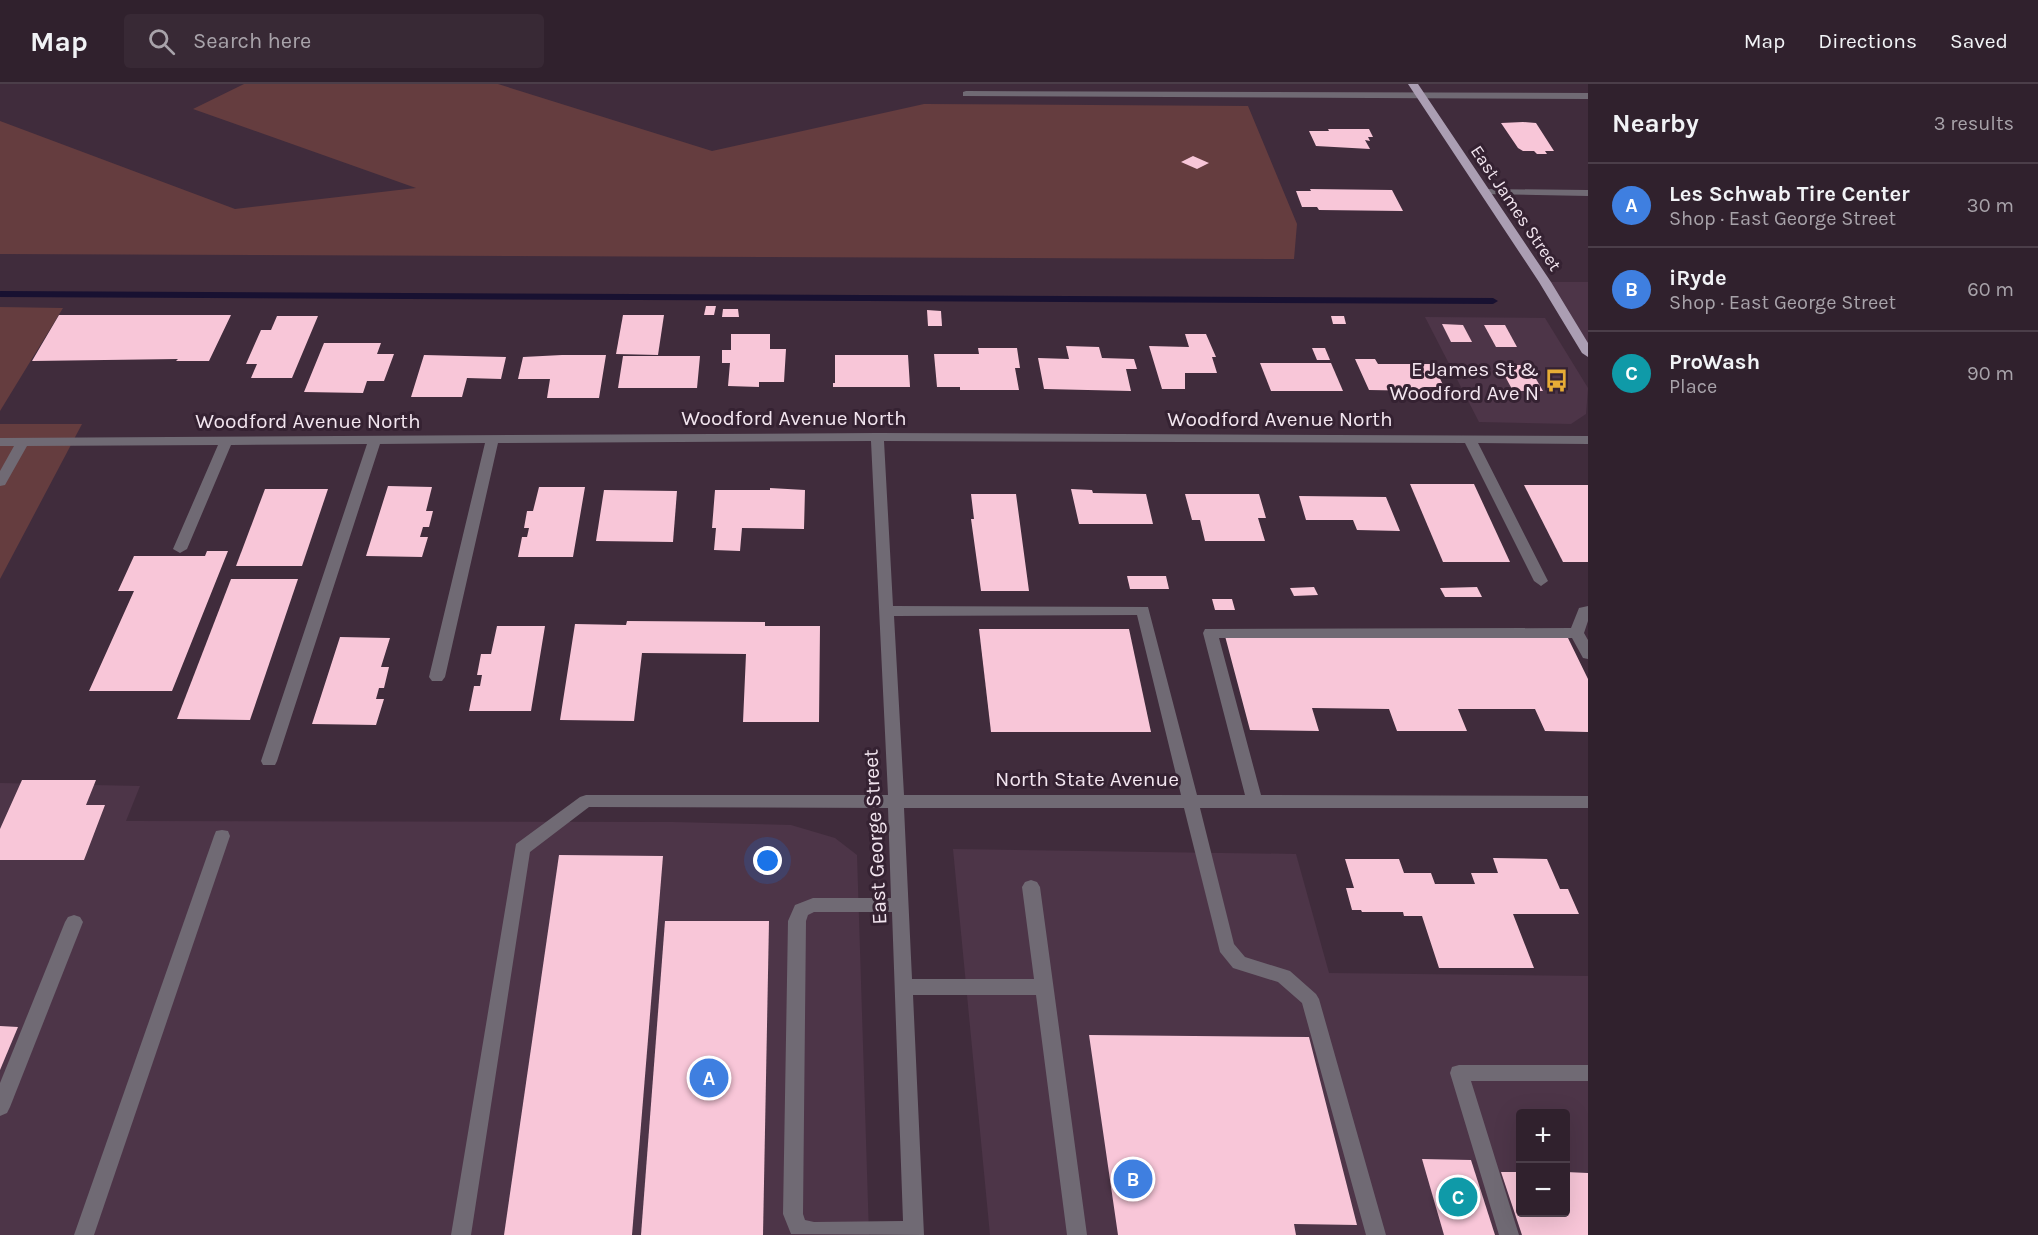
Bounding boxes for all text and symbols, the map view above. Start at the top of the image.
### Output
search box [124,14,544,68]
text: Map [30,25,88,58]
icon: search [145,25,178,58]
text: Search here [193,28,311,54]
text: Map [1744,29,1785,53]
text: Directions [1818,29,1917,53]
text: Saved [1950,29,2008,53]
text: Nearby [1612,108,1699,139]
text: 3 results [1934,112,2014,135]
street label: East James Street [1466,141,1566,275]
text: Les Schwab Tire Center [1669,181,1910,207]
text: A [1625,194,1638,217]
text: 30 m [1967,194,2014,217]
text: Shop · East George Street [1669,207,1896,230]
text: iRyde [1669,265,1727,291]
text: B [1625,278,1638,301]
text: 60 m [1967,278,2014,301]
text: Shop · East George Street [1669,291,1896,314]
text: ProWash [1669,349,1760,375]
place label: E James St & Woodford Ave N [1390,357,1539,405]
text: C [1625,362,1638,385]
text: 90 m [1967,362,2014,385]
bus stop icon: E James St & Woodford Ave N [1544,368,1570,394]
text: Place [1669,375,1717,398]
street label: Woodford Avenue North [681,406,907,430]
street label: Woodford Avenue North [1167,407,1393,431]
street label: Woodford Avenue North [195,409,421,433]
street label: East George Street [858,749,892,925]
street label: North State Avenue [995,767,1179,791]
your location [753,846,782,875]
pin: A [690,1056,728,1100]
map controls [1516,1109,1570,1217]
button: + [1516,1109,1570,1163]
pin: B [1114,1156,1152,1202]
button: − [1516,1163,1570,1217]
pin: C [1438,1174,1478,1220]

